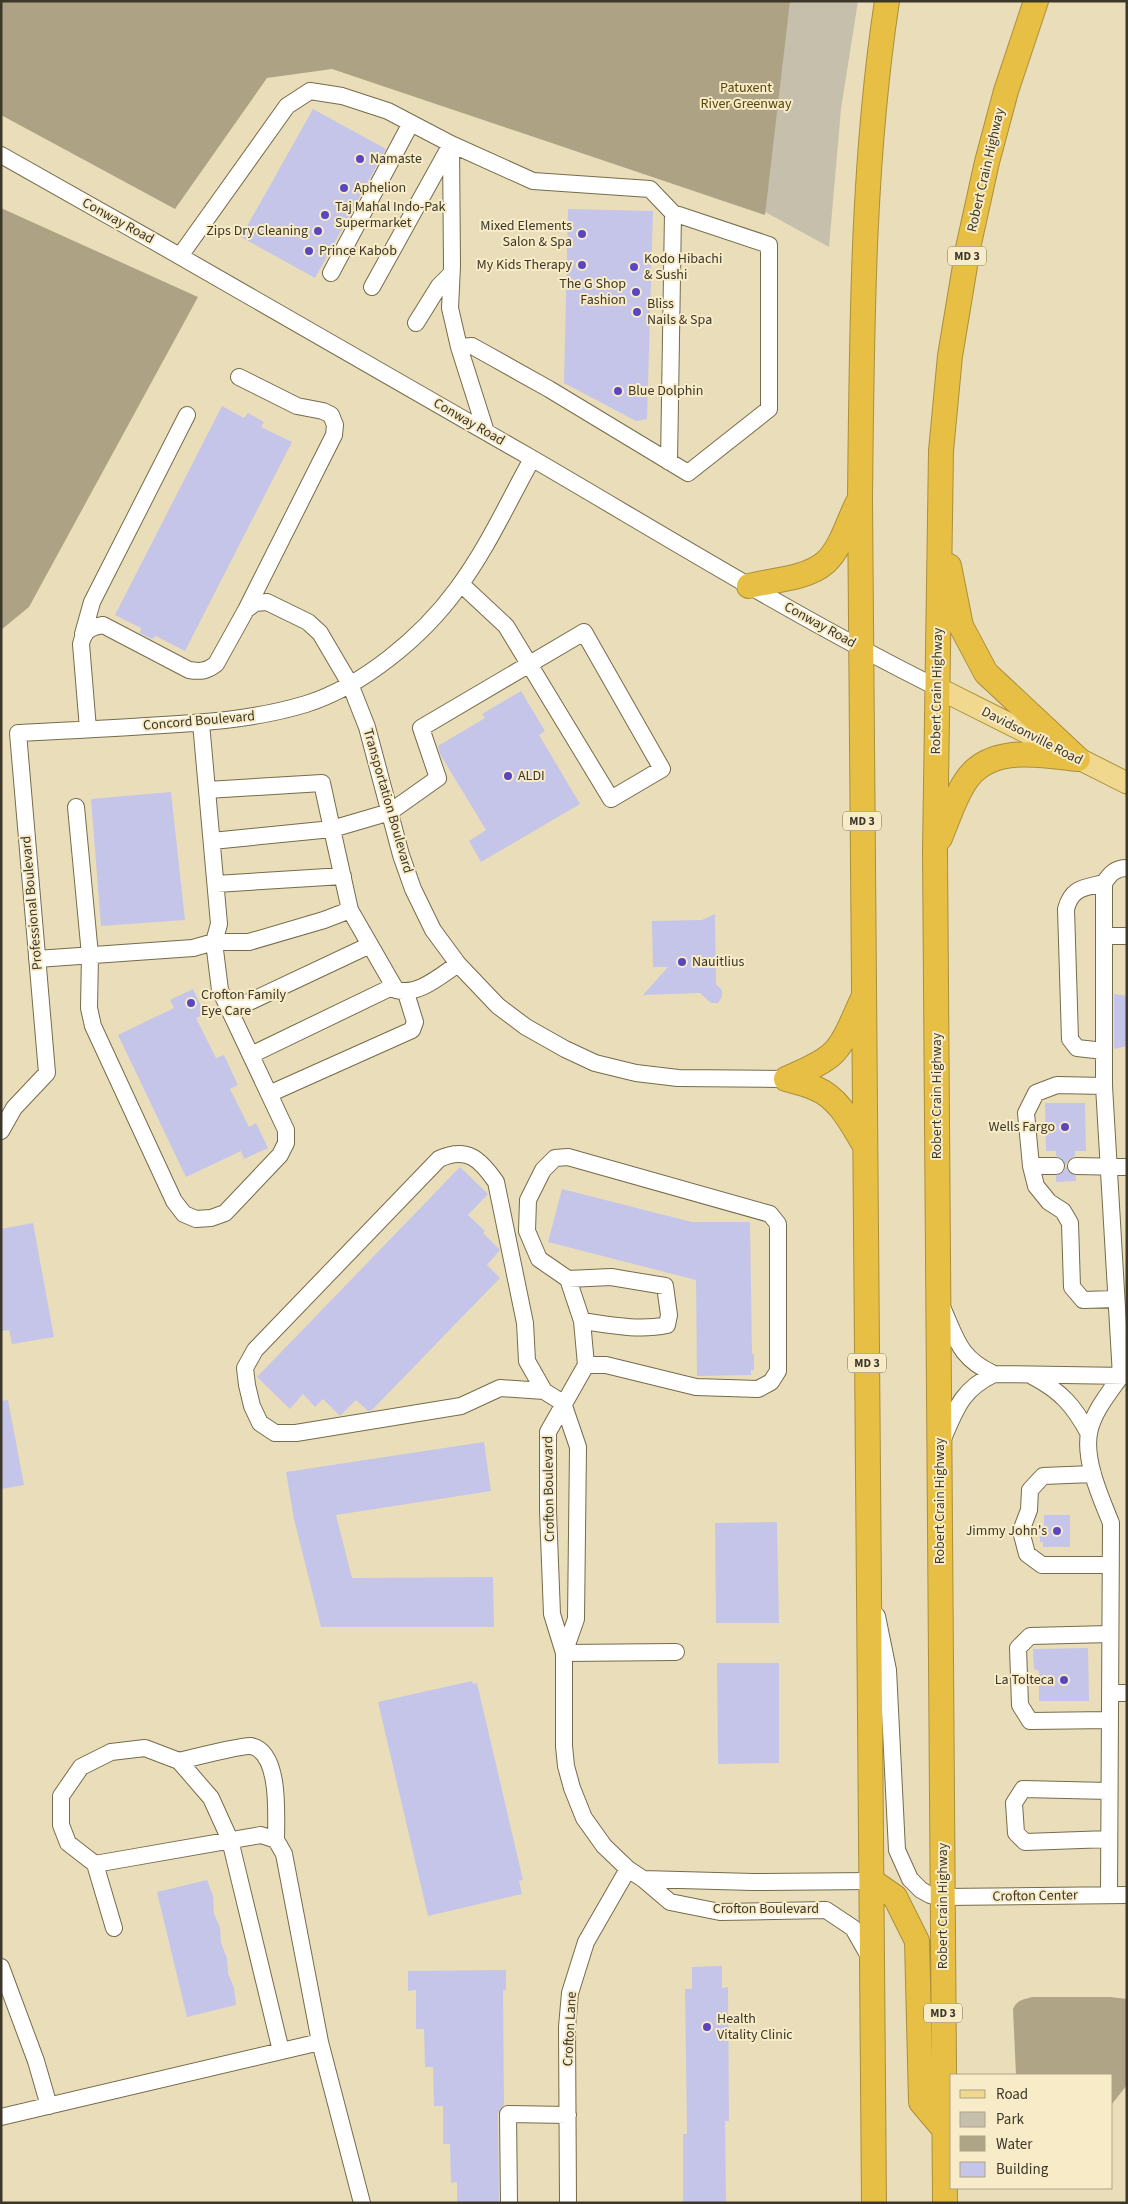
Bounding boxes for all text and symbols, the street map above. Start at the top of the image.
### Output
park label: Patuxent River Greenway [701,78,792,114]
street label: Robert Crain Highway [962,106,1010,234]
place label: Namaste [370,149,422,169]
marker: Namaste [354,153,366,165]
place label: Aphelion [354,178,406,198]
marker: Aphelion [338,182,350,194]
street label: Conway Road [78,193,158,249]
place label: Taj Mahal Indo-Pak Supermarket [335,197,446,233]
marker: Taj Mahal Indo-Pak Supermarket [319,209,331,221]
place label: Mixed Elements Salon & Spa [480,216,572,252]
place label: Zips Dry Cleaning [206,221,308,241]
marker: Zips Dry Cleaning [312,225,324,237]
marker: Mixed Elements Salon & Spa [576,228,588,240]
place label: Prince Kabob [319,241,397,261]
marker: Prince Kabob [303,245,315,257]
road number: MD 3 [948,247,986,266]
place label: Kodo Hibachi & Sushi [644,249,722,285]
place label: My Kids Therapy [477,255,572,275]
marker: My Kids Therapy [576,259,588,271]
marker: Kodo Hibachi & Sushi [628,261,640,273]
place label: The G Shop Fashion [559,274,626,310]
marker: The G Shop Fashion [630,286,642,298]
place label: Bliss Nails & Spa [647,294,712,330]
marker: Bliss Nails & Spa [631,306,643,318]
place label: Blue Dolphin [628,381,703,401]
marker: Blue Dolphin [612,385,624,397]
street label: Conway Road [430,393,508,451]
street label: Conway Road [780,597,860,653]
street label: Robert Crain Highway [926,627,948,755]
street label: Davidsonville Road [978,702,1086,770]
street label: Concord Boulevard [142,706,256,736]
street label: Transportation Boulevard [358,726,418,876]
place label: ALDI [518,766,545,786]
marker: ALDI [502,770,514,782]
road number: MD 3 [843,811,881,830]
street label: Professional Boulevard [16,835,48,971]
place label: Nauitlius [692,952,745,972]
marker: Nauitlius [676,956,688,968]
place label: Crofton Family Eye Care [201,985,287,1021]
marker: Crofton Family Eye Care [185,997,197,1009]
street label: Robert Crain Highway [927,1032,947,1159]
place label: Wells Fargo [989,1117,1055,1137]
marker: Wells Fargo [1059,1121,1071,1133]
road number: MD 3 [848,1354,886,1372]
street label: Crofton Boulevard [538,1436,560,1542]
street label: Robert Crain Highway [930,1437,950,1564]
place label: Jimmy John's [966,1521,1047,1541]
marker: Jimmy John's [1051,1525,1063,1537]
place label: La Tolteca [995,1670,1054,1690]
marker: La Tolteca [1058,1674,1070,1686]
street label: Robert Crain Highway [933,1842,953,1969]
street label: Crofton Center [992,1885,1078,1907]
street label: Crofton Boulevard [713,1899,819,1919]
street label: Crofton Lane [558,1991,582,2067]
road number: MD 3 [924,2004,962,2022]
place label: Health Vitality Clinic [717,2009,793,2045]
marker: Health Vitality Clinic [701,2021,713,2033]
legend [950,2074,1113,2189]
text: Road [996,2084,1028,2105]
text: Park [996,2109,1025,2130]
text: Water [996,2134,1033,2155]
text: Building [996,2159,1049,2180]

